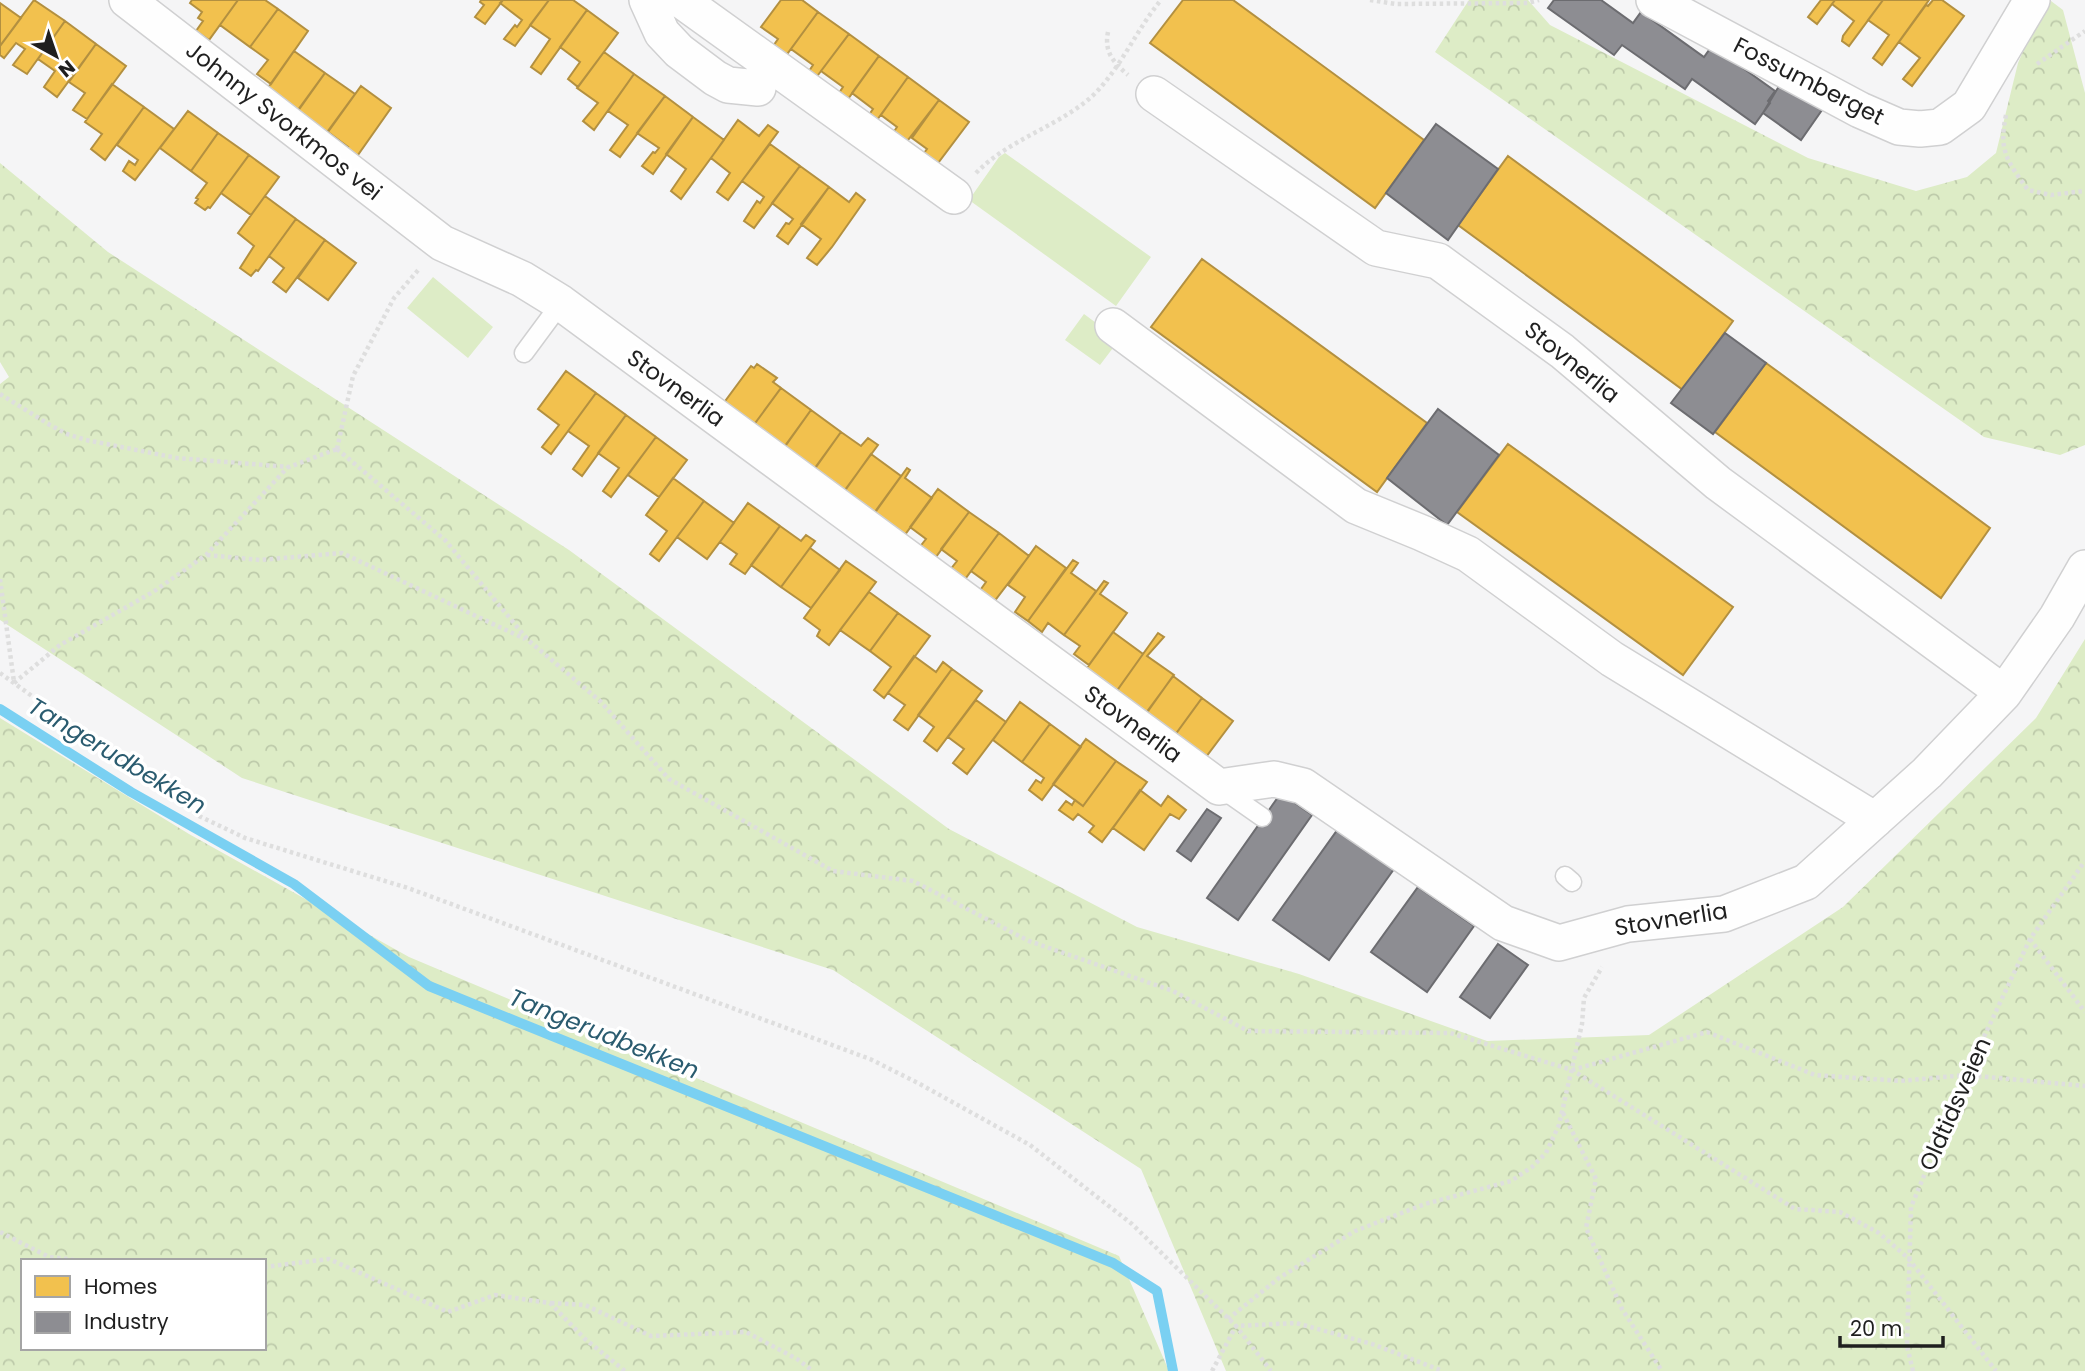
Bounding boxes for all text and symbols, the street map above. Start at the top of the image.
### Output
north arrow [21,21,91,91]
street label: Fossumberget [1728,29,1890,133]
street label: Johnny Svorkmos vei [179,34,389,208]
text: N [52,54,81,84]
street label: Stovnerlia [1518,314,1626,410]
street label: Stovnerlia [621,342,731,434]
street label: Stovnerlia [1078,678,1188,770]
water label: Tangerudbekken [22,689,212,822]
street label: Stovnerlia [1612,894,1730,944]
water label: Tangerudbekken [504,980,704,1087]
street label: Oldtidsveien [1911,1032,1999,1176]
legend [21,1259,266,1350]
text: Homes [84,1272,158,1301]
scale bar [1840,1304,1943,1348]
text: Industry [84,1307,169,1336]
text: 20 m [1850,1314,1903,1343]

